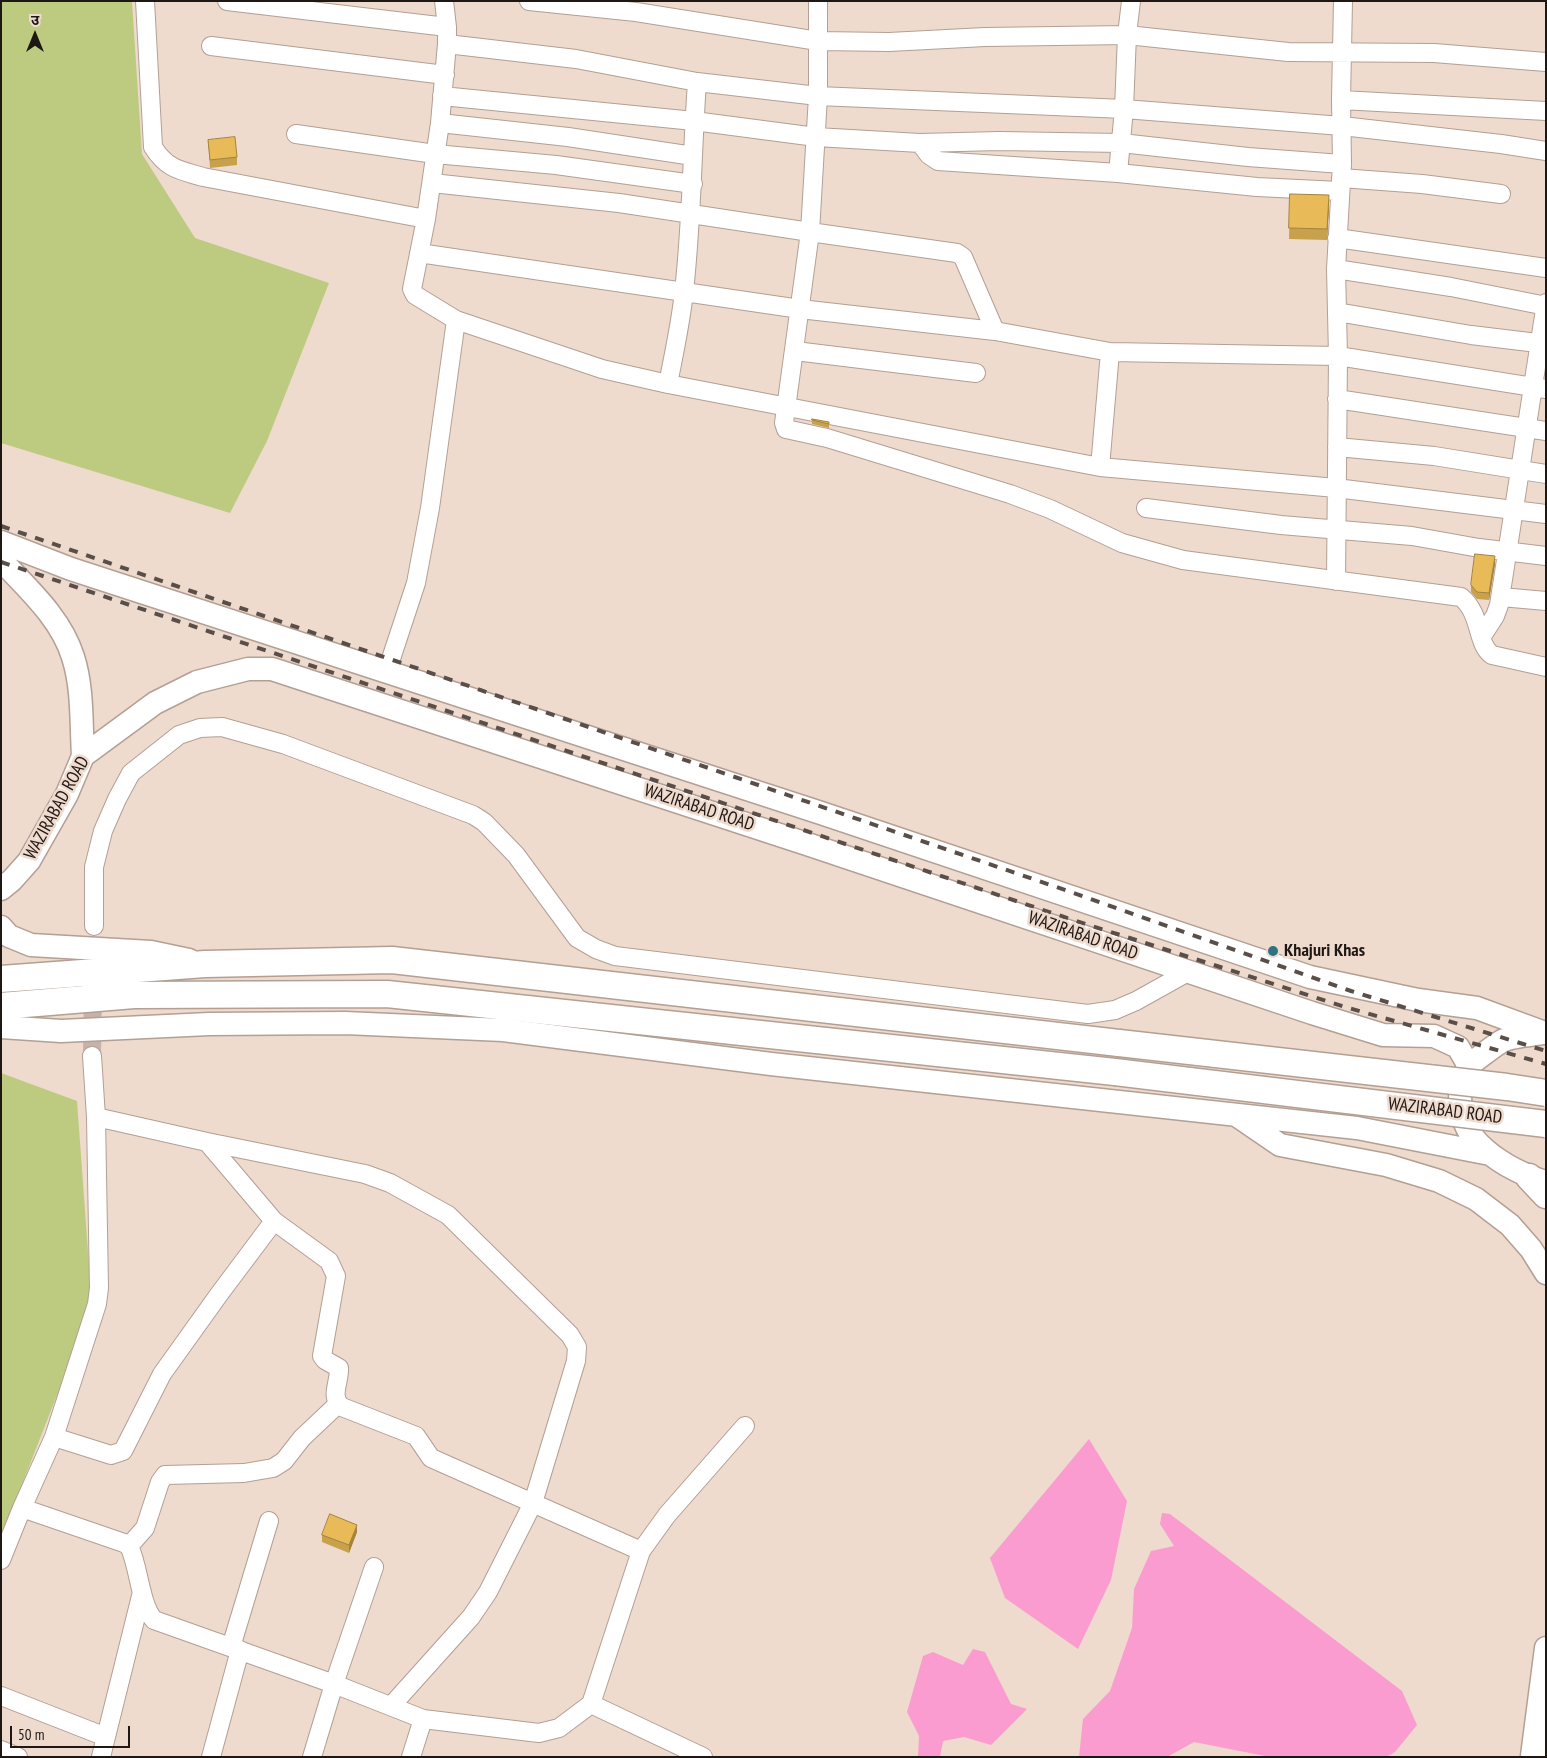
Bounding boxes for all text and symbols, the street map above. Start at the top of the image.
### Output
north arrow [10,10,60,60]
text: उ [31,11,39,29]
street label: WAZIRABAD ROAD [20,753,94,863]
street label: WAZIRABAD ROAD [641,780,757,836]
street label: WAZIRABAD ROAD [1025,907,1141,965]
place label: Khajuri Khas [1284,940,1365,962]
marker: Khajuri Khas [1266,944,1280,958]
street label: WAZIRABAD ROAD [1387,1093,1503,1129]
scale bar [12,1716,132,1748]
text: 50 m [18,1725,44,1744]

